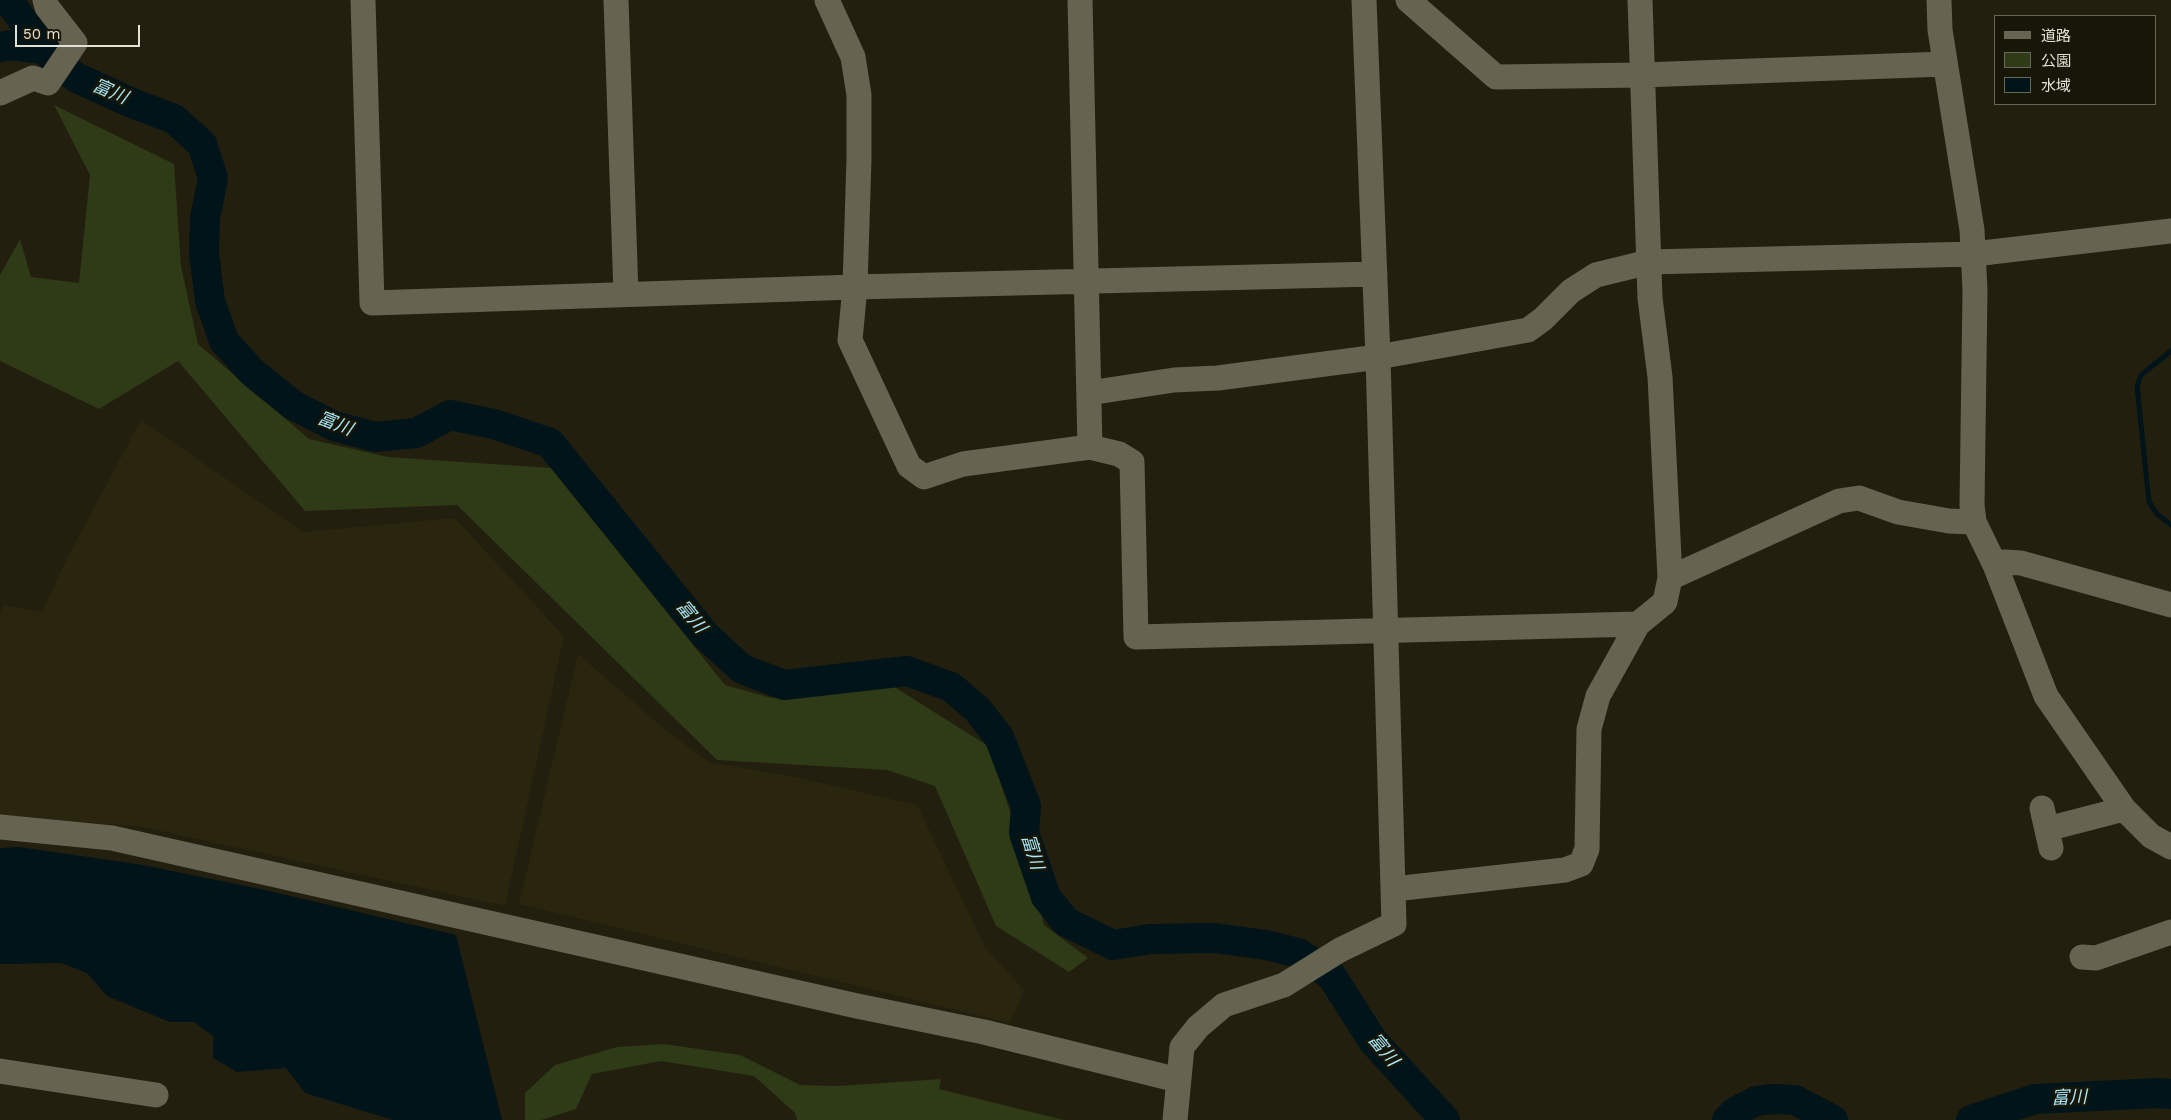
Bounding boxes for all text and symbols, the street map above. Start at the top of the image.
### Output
scale bar [18,15,142,47]
legend [1994,15,2156,105]
text: 50 m [23,25,60,43]
text: 道路 [2041,27,2071,45]
text: 公園 [2041,52,2071,70]
water label: 富川 [89,75,131,109]
text: 水域 [2041,77,2071,95]
water label: 富川 [314,407,356,441]
water label: 富川 [671,596,711,638]
water label: 富川 [1016,832,1048,872]
water label: 富川 [1363,1029,1403,1071]
water label: 富川 [2051,1087,2087,1109]

